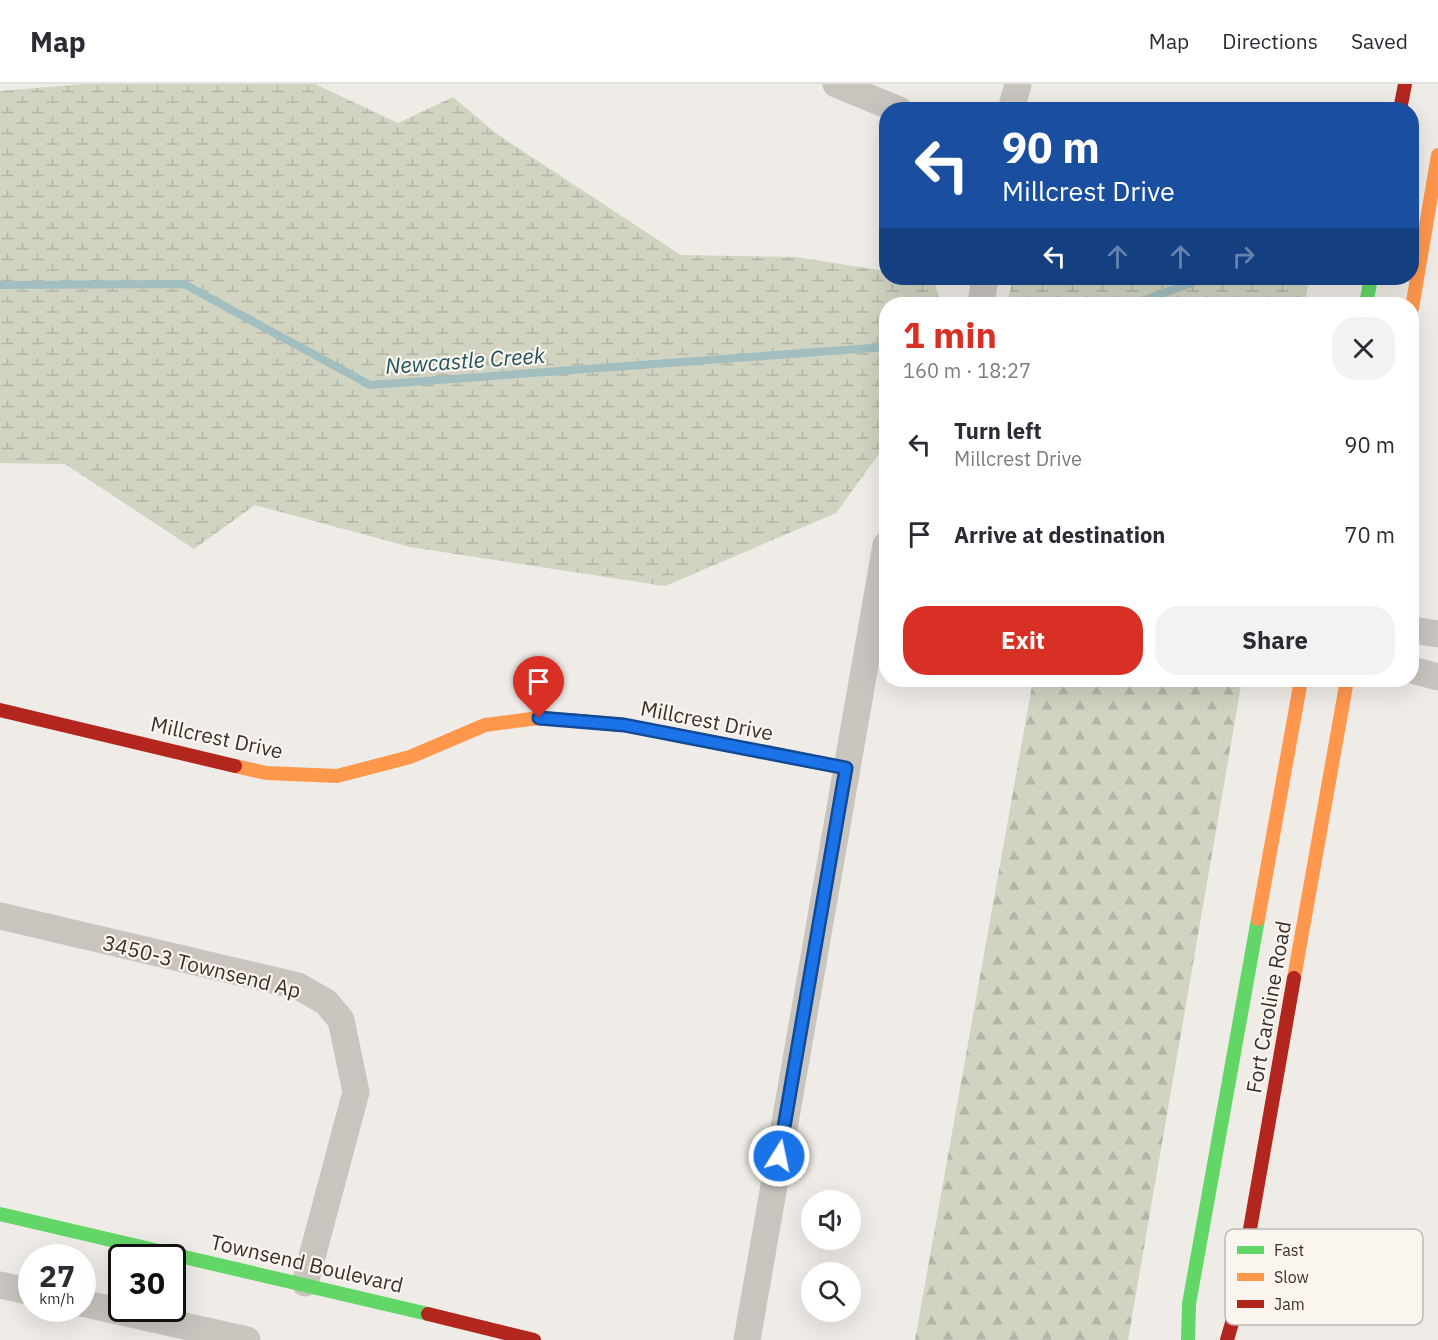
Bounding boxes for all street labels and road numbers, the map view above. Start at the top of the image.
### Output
street label: Millcrest Drive [638,693,776,747]
street label: Millcrest Drive [148,709,286,765]
street label: Fort Caroline Road [1239,919,1297,1095]
street label: 3450-3 Townsend Ap [100,928,304,1004]
street label: Townsend Boulevard [208,1227,406,1299]

